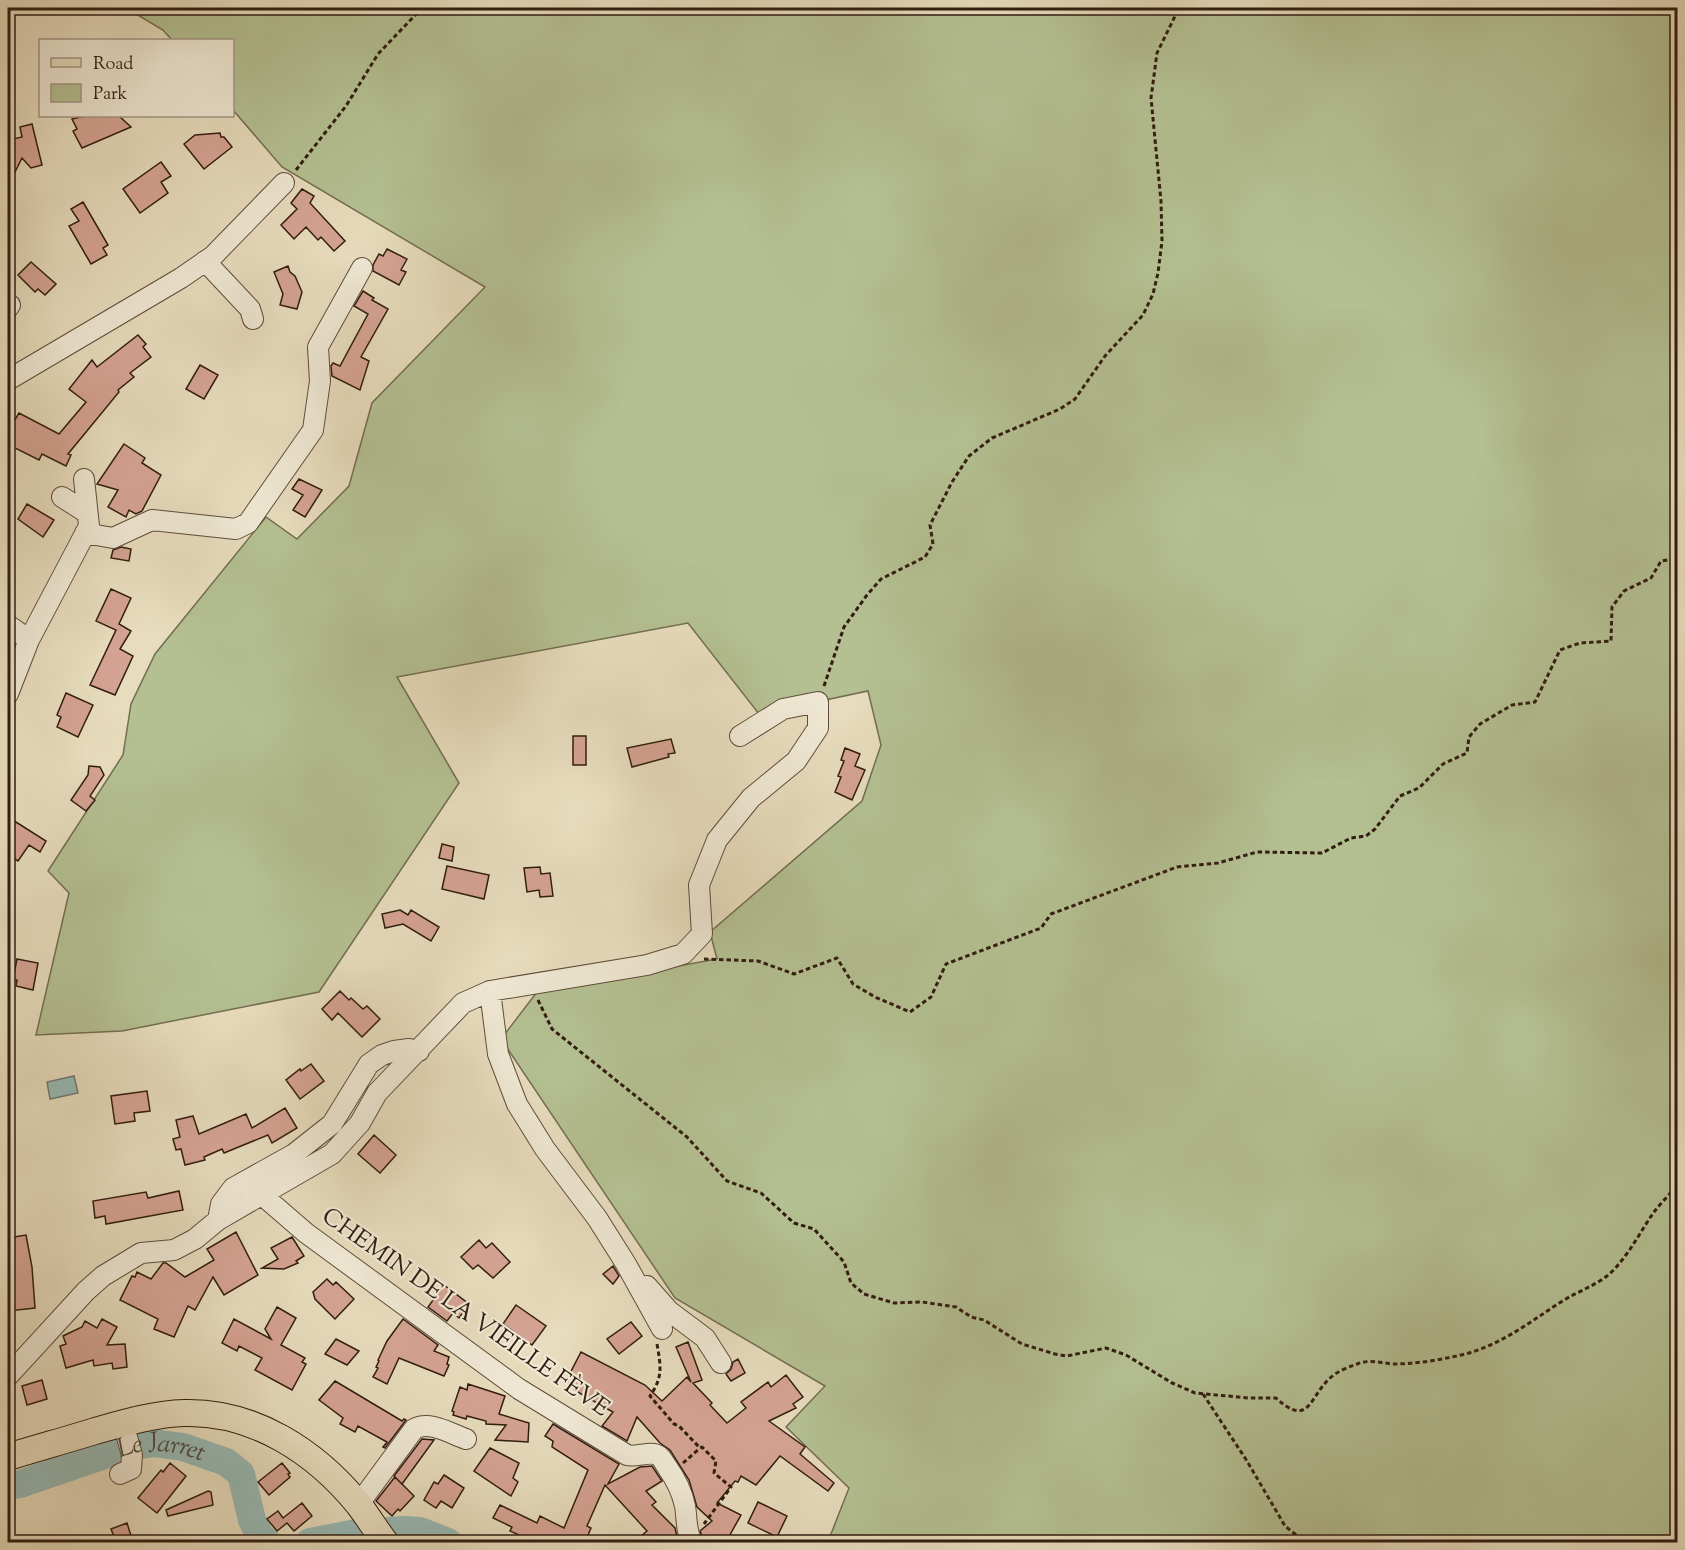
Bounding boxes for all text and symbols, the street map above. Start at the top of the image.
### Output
legend [39,39,234,117]
text: Road [93,52,133,78]
text: Park [93,82,128,108]
street label: CHEMIN DE LA VIEILLE FÈVE [314,1200,616,1426]
water label: Le Jarret [112,1424,211,1472]

